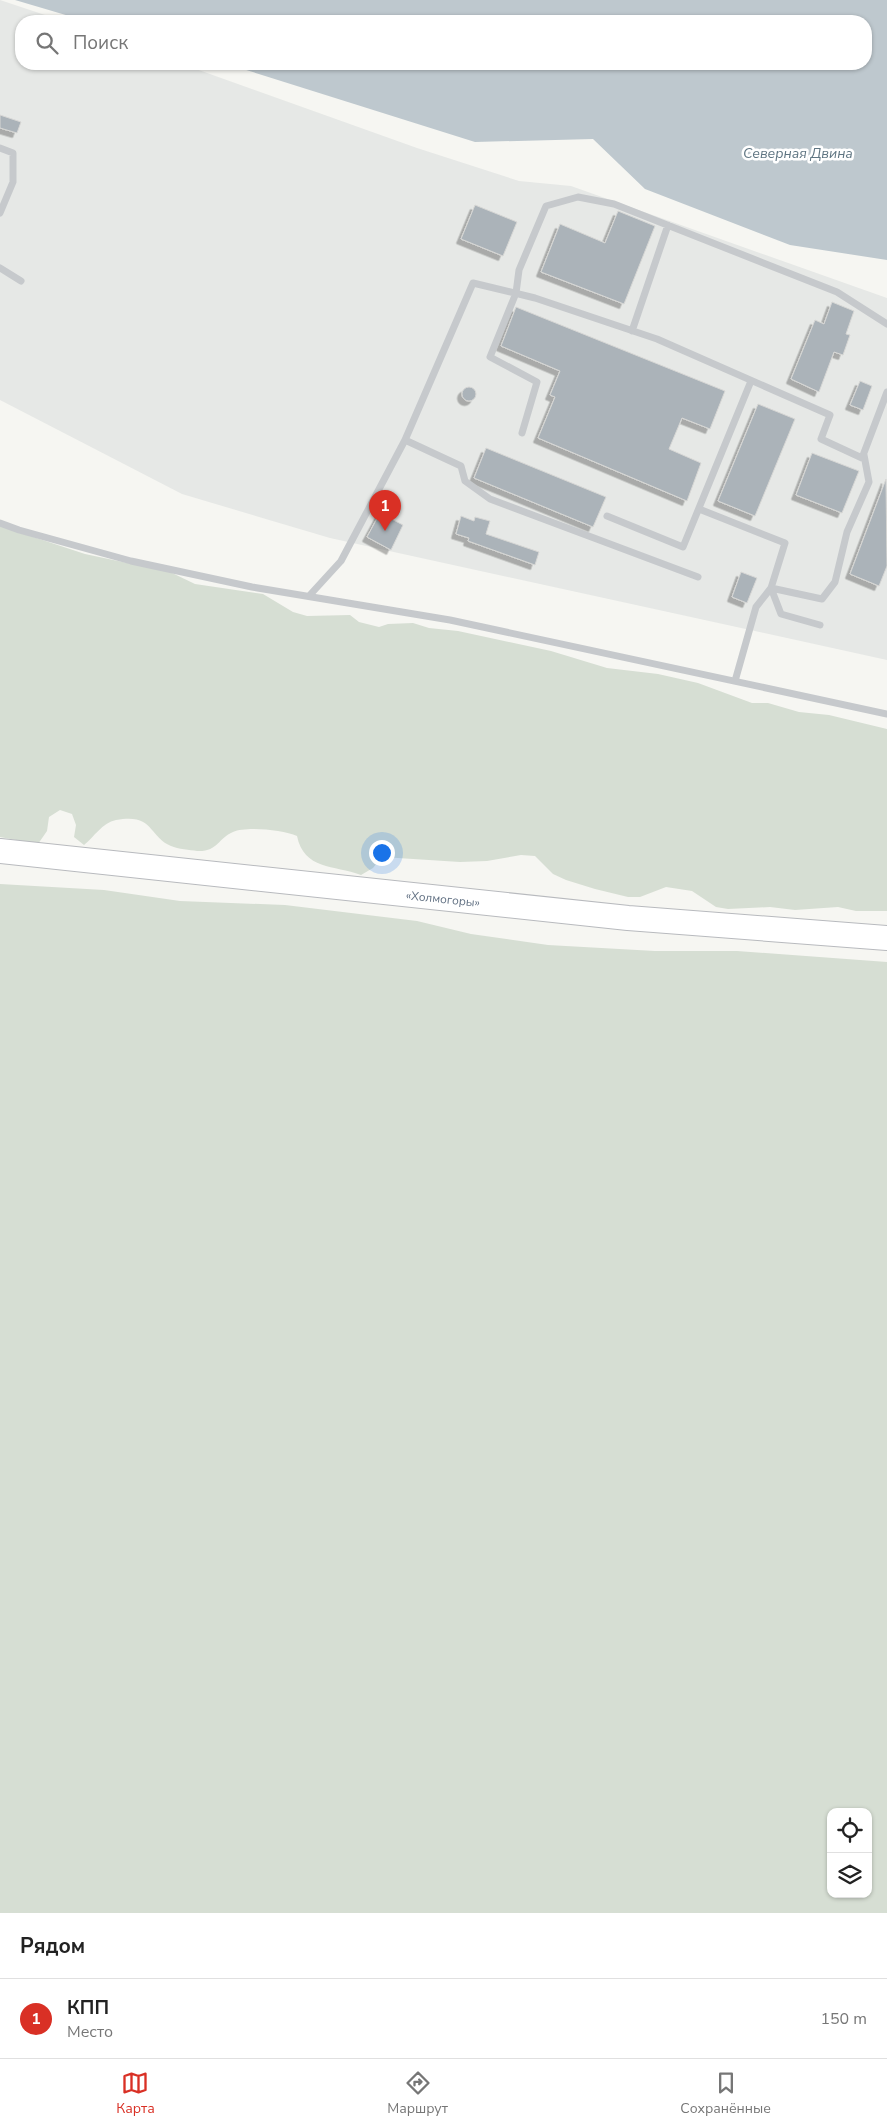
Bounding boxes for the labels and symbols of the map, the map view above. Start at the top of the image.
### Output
water label: Северная Двина [743,144,853,163]
pin: 1 [369,490,401,531]
your location [369,840,395,866]
street label: «Холмогоры» [405,887,481,911]

